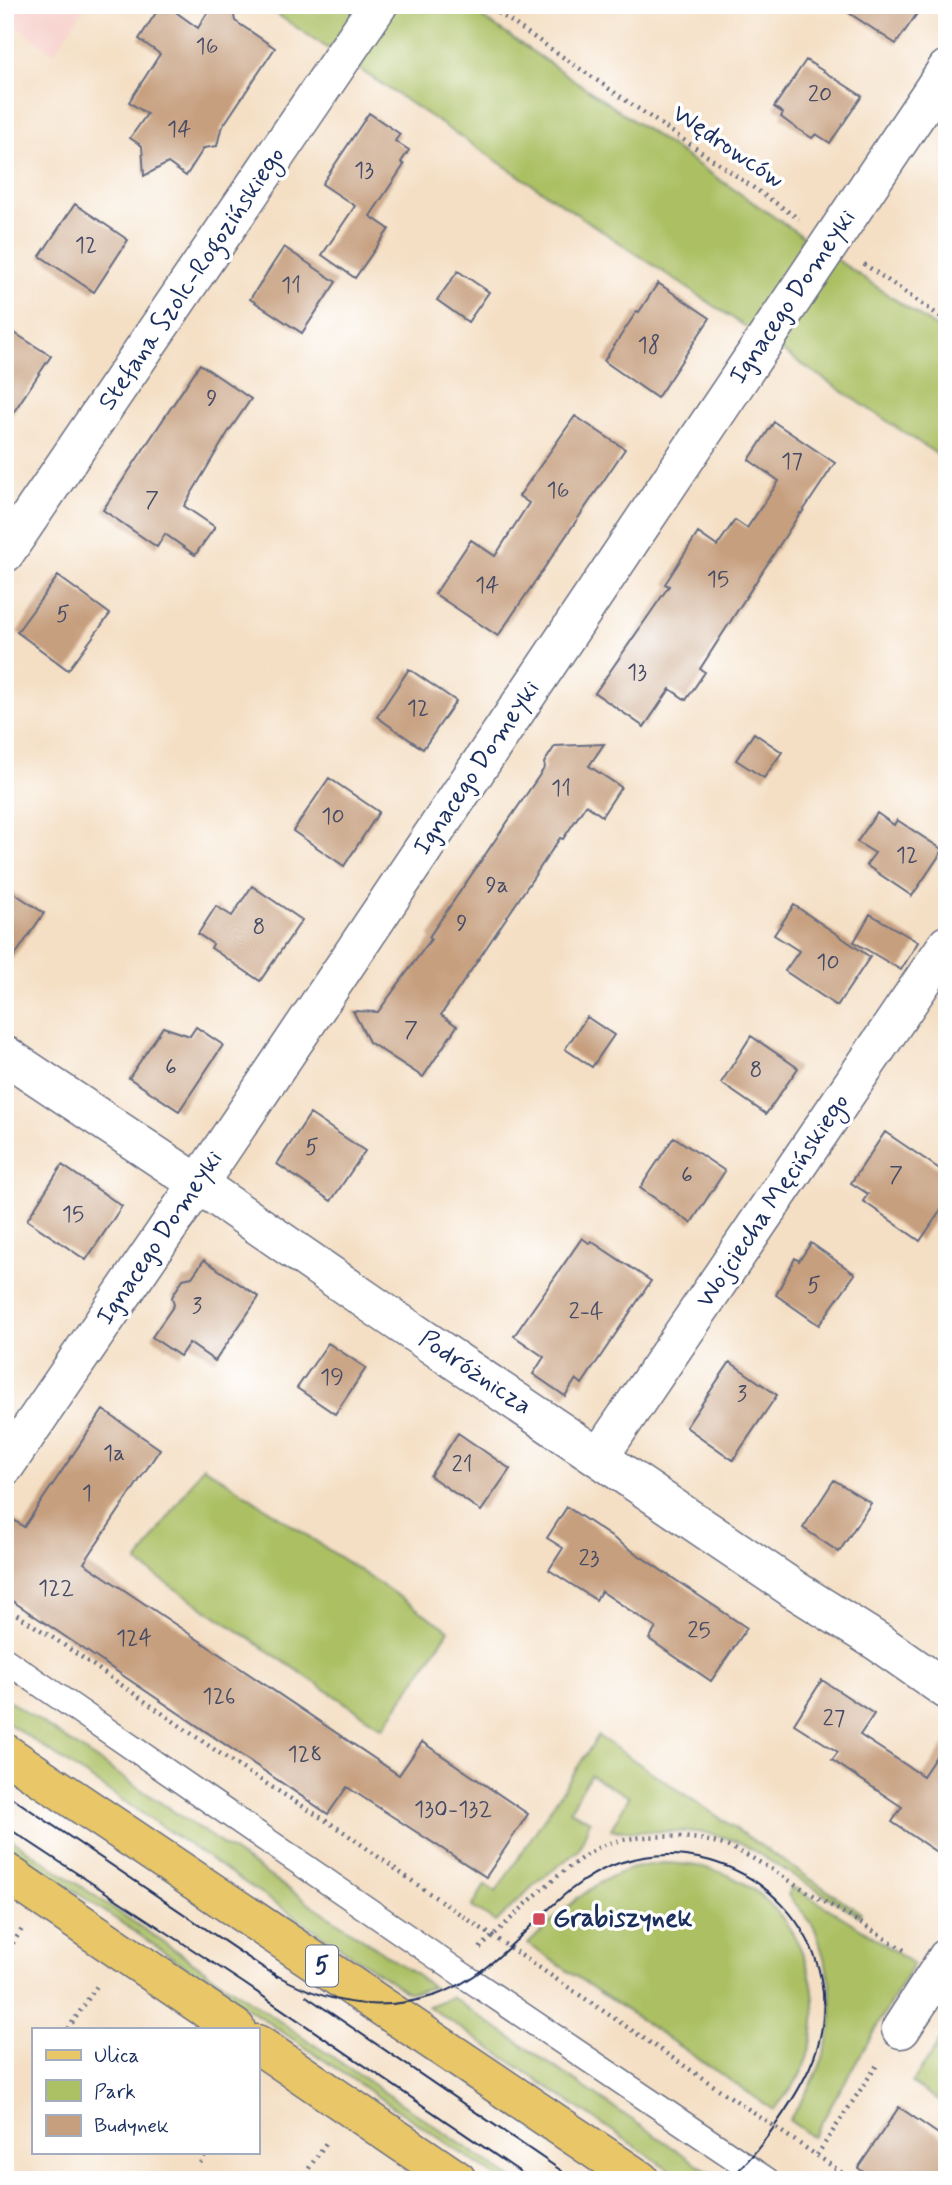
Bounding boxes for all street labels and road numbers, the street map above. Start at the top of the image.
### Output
street label: Wędrowców [665,97,791,197]
street label: Stefana Szolc-Rogozińskiego [91,141,296,419]
street label: Ignacego Domeyki [722,203,864,391]
street label: Ignacego Domeyki [406,674,548,862]
street label: Wojciecha Męcińskiego [688,1087,859,1316]
street label: Ignacego Domeyki [89,1144,231,1332]
street label: Podróżnicza [412,1323,538,1423]
road number: 5 [306,1945,338,1986]

